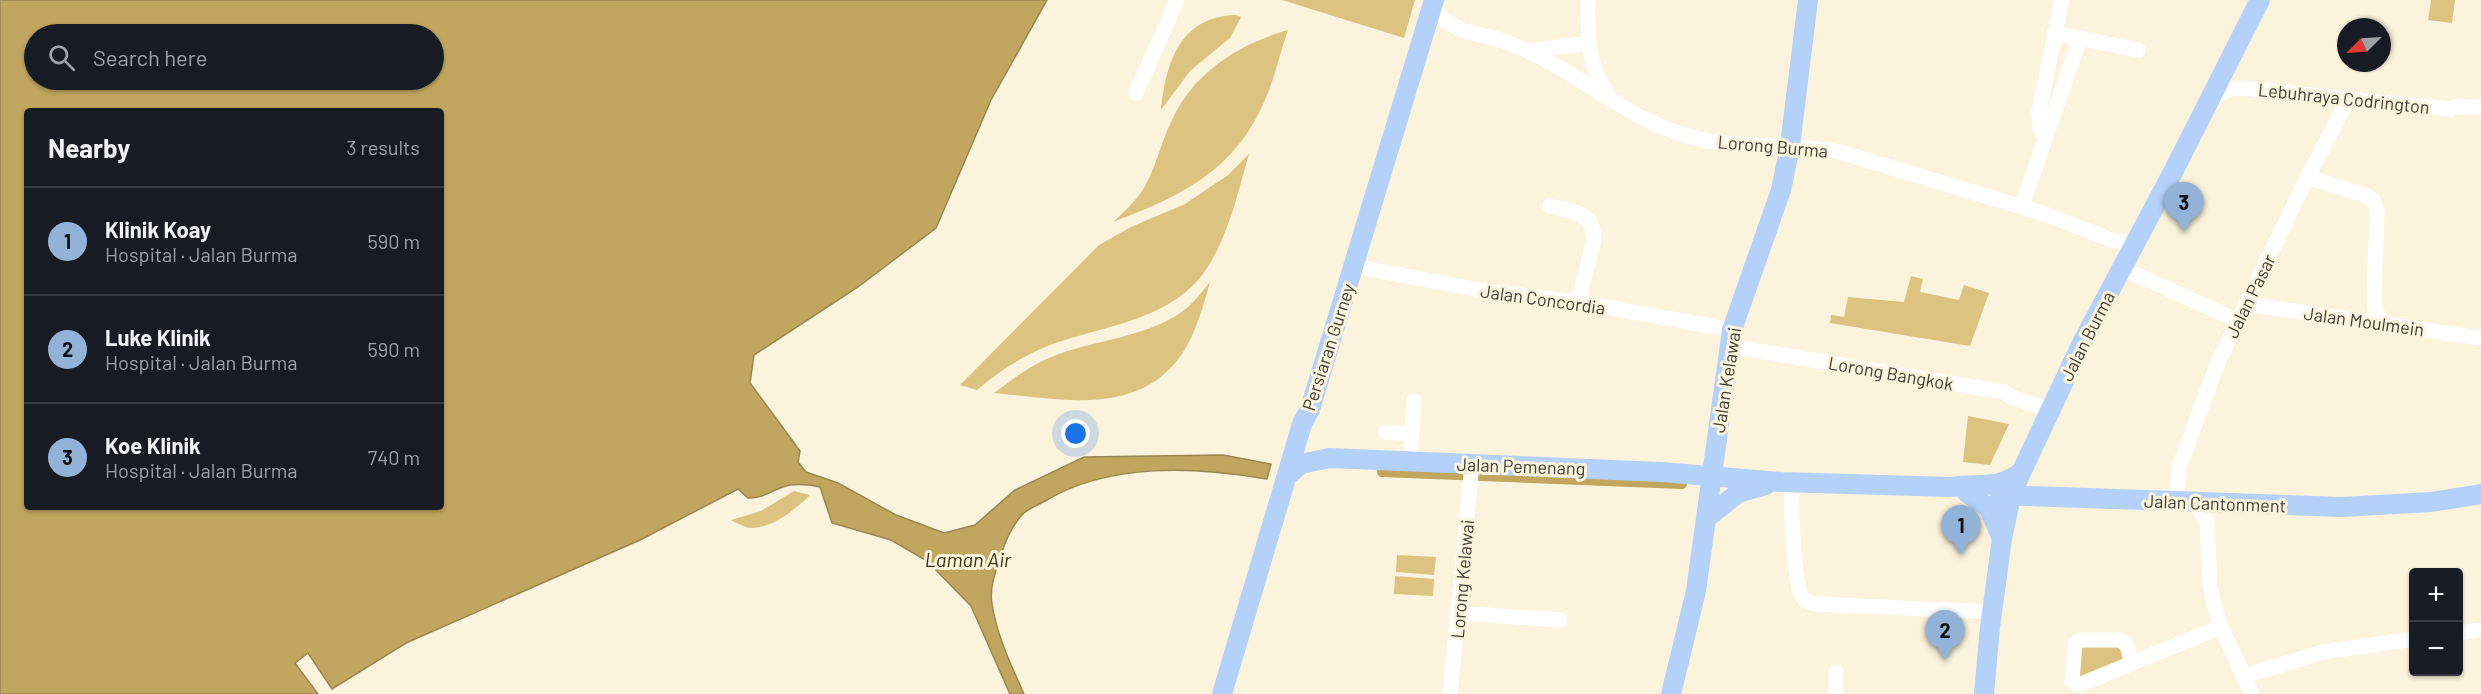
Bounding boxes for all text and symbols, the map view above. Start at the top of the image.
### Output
north arrow [2337,18,2391,72]
search box [24,24,444,90]
icon: search [45,41,78,74]
text: Search here [93,44,207,70]
street label: Lebuhraya Codrington [2257,78,2431,118]
street label: Lorong Burma [1717,130,1829,162]
text: Nearby [48,132,130,163]
text: 3 results [346,135,420,159]
pin: 3 [2164,182,2204,232]
text: Klinik Koay [105,216,211,242]
text: 1 [64,229,71,253]
text: 590 m [367,229,420,253]
text: Hospital · Jalan Burma [105,242,297,266]
street label: Jalan Pasar [2220,250,2280,341]
street label: Jalan Concordia [1479,279,1607,319]
street label: Persiaran Gurney [1297,281,1359,413]
street label: Jalan Burma [2055,288,2119,384]
street label: Jalan Moulmein [2302,302,2426,340]
text: Luke Klinik [105,324,211,350]
street label: Jalan Kelawai [1707,326,1745,434]
text: 2 [62,337,73,361]
text: 590 m [367,337,420,361]
text: Hospital · Jalan Burma [105,350,297,374]
street label: Lorong Bangkok [1827,351,1955,395]
your location [1061,419,1090,448]
text: Koe Klinik [105,432,201,458]
text: 3 [62,445,73,469]
text: 740 m [368,445,420,469]
street label: Jalan Pemenang [1456,453,1586,479]
text: Hospital · Jalan Burma [105,458,297,482]
street label: Jalan Cantonment [2143,490,2287,516]
pin: 1 [1942,506,1980,555]
street label: Lorong Kelawai [1446,519,1478,639]
water label: Laman Air [925,547,1012,571]
map controls [2409,568,2463,676]
button: + [2409,568,2463,622]
pin: 2 [1926,610,1964,660]
button: − [2409,622,2463,676]

